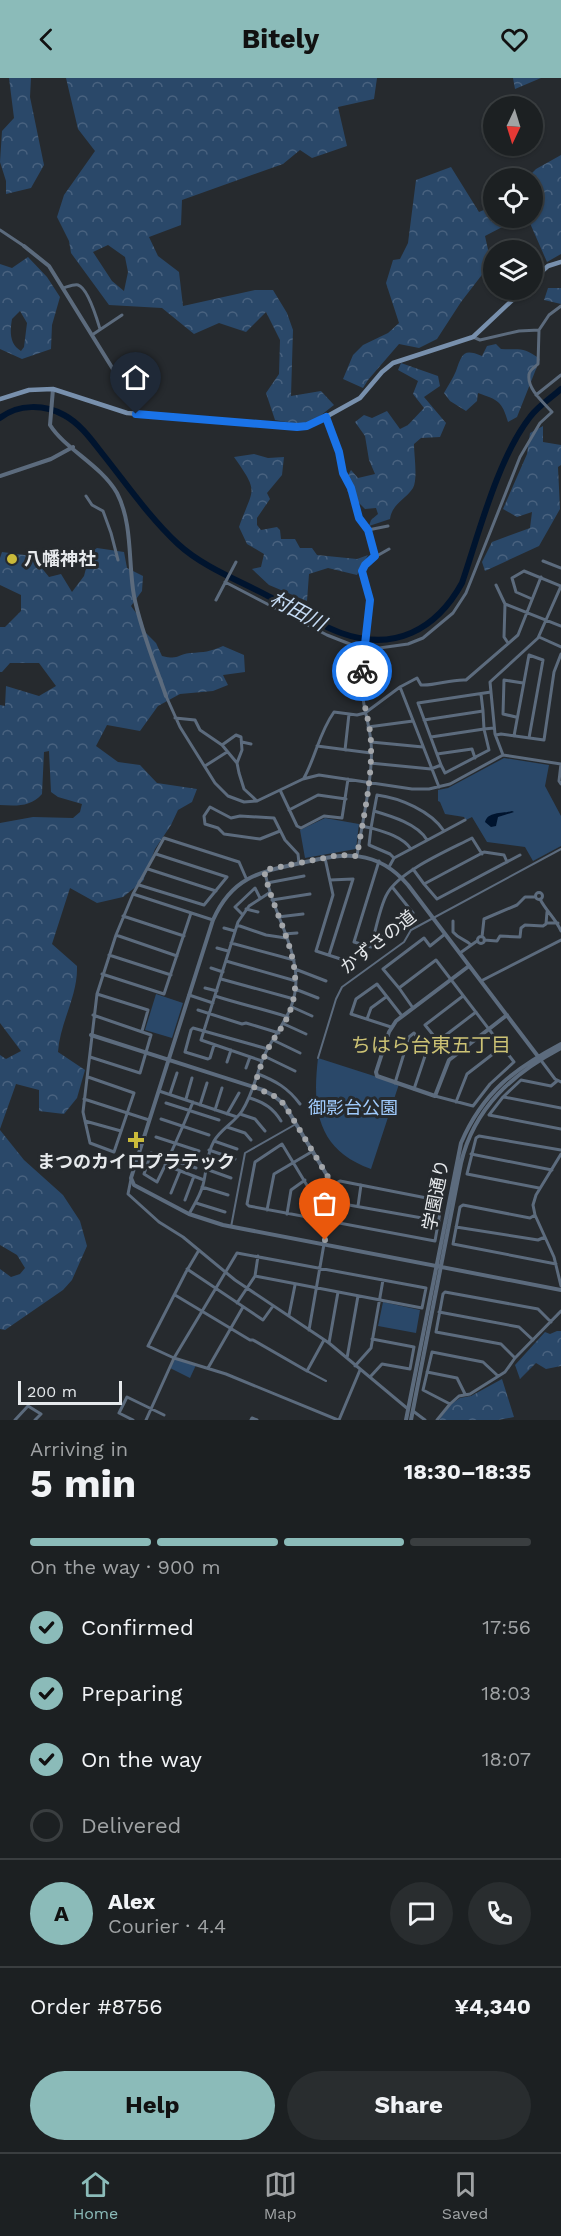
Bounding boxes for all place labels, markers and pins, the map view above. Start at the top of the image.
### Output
pin [110,352,161,414]
place label: 八幡神社 [24,548,96,569]
marker: 八幡神社 [5,552,19,566]
marker: まつのカイロプラテック [127,1131,145,1149]
place label: まつのカイロプラテック [37,1151,235,1172]
pin [299,1178,350,1240]

